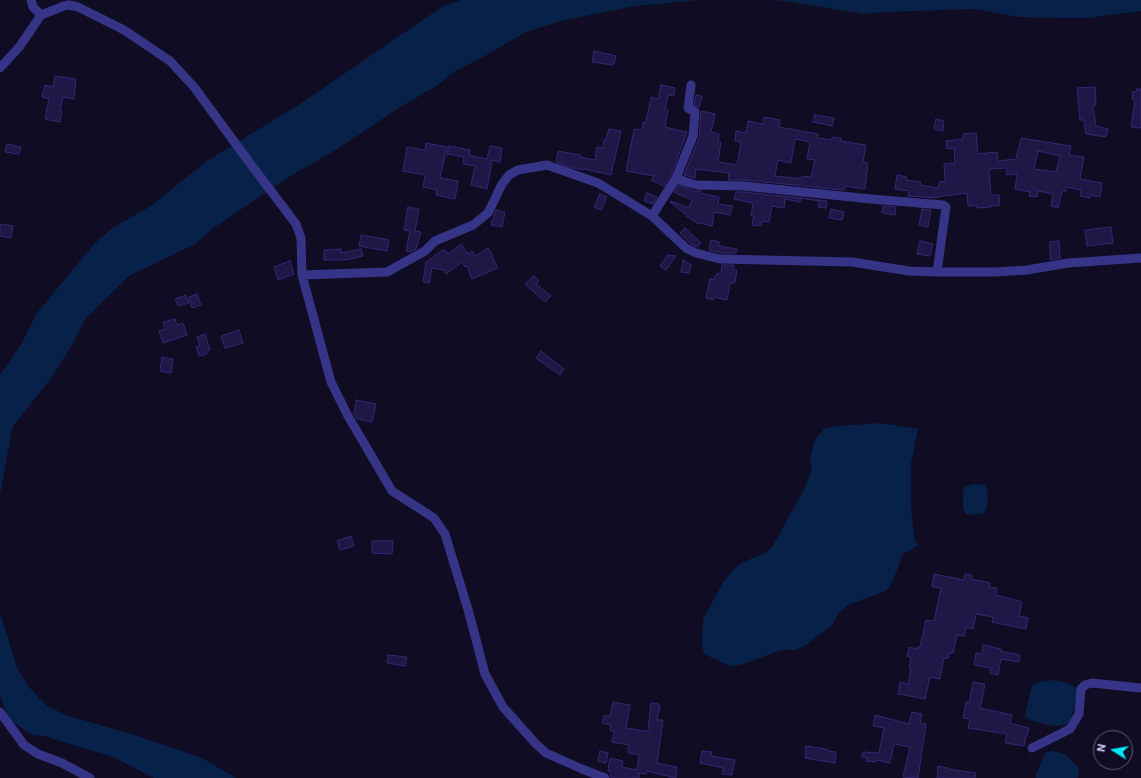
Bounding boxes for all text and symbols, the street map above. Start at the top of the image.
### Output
north arrow [1093,730,1133,770]
text: N [1095,743,1109,753]

